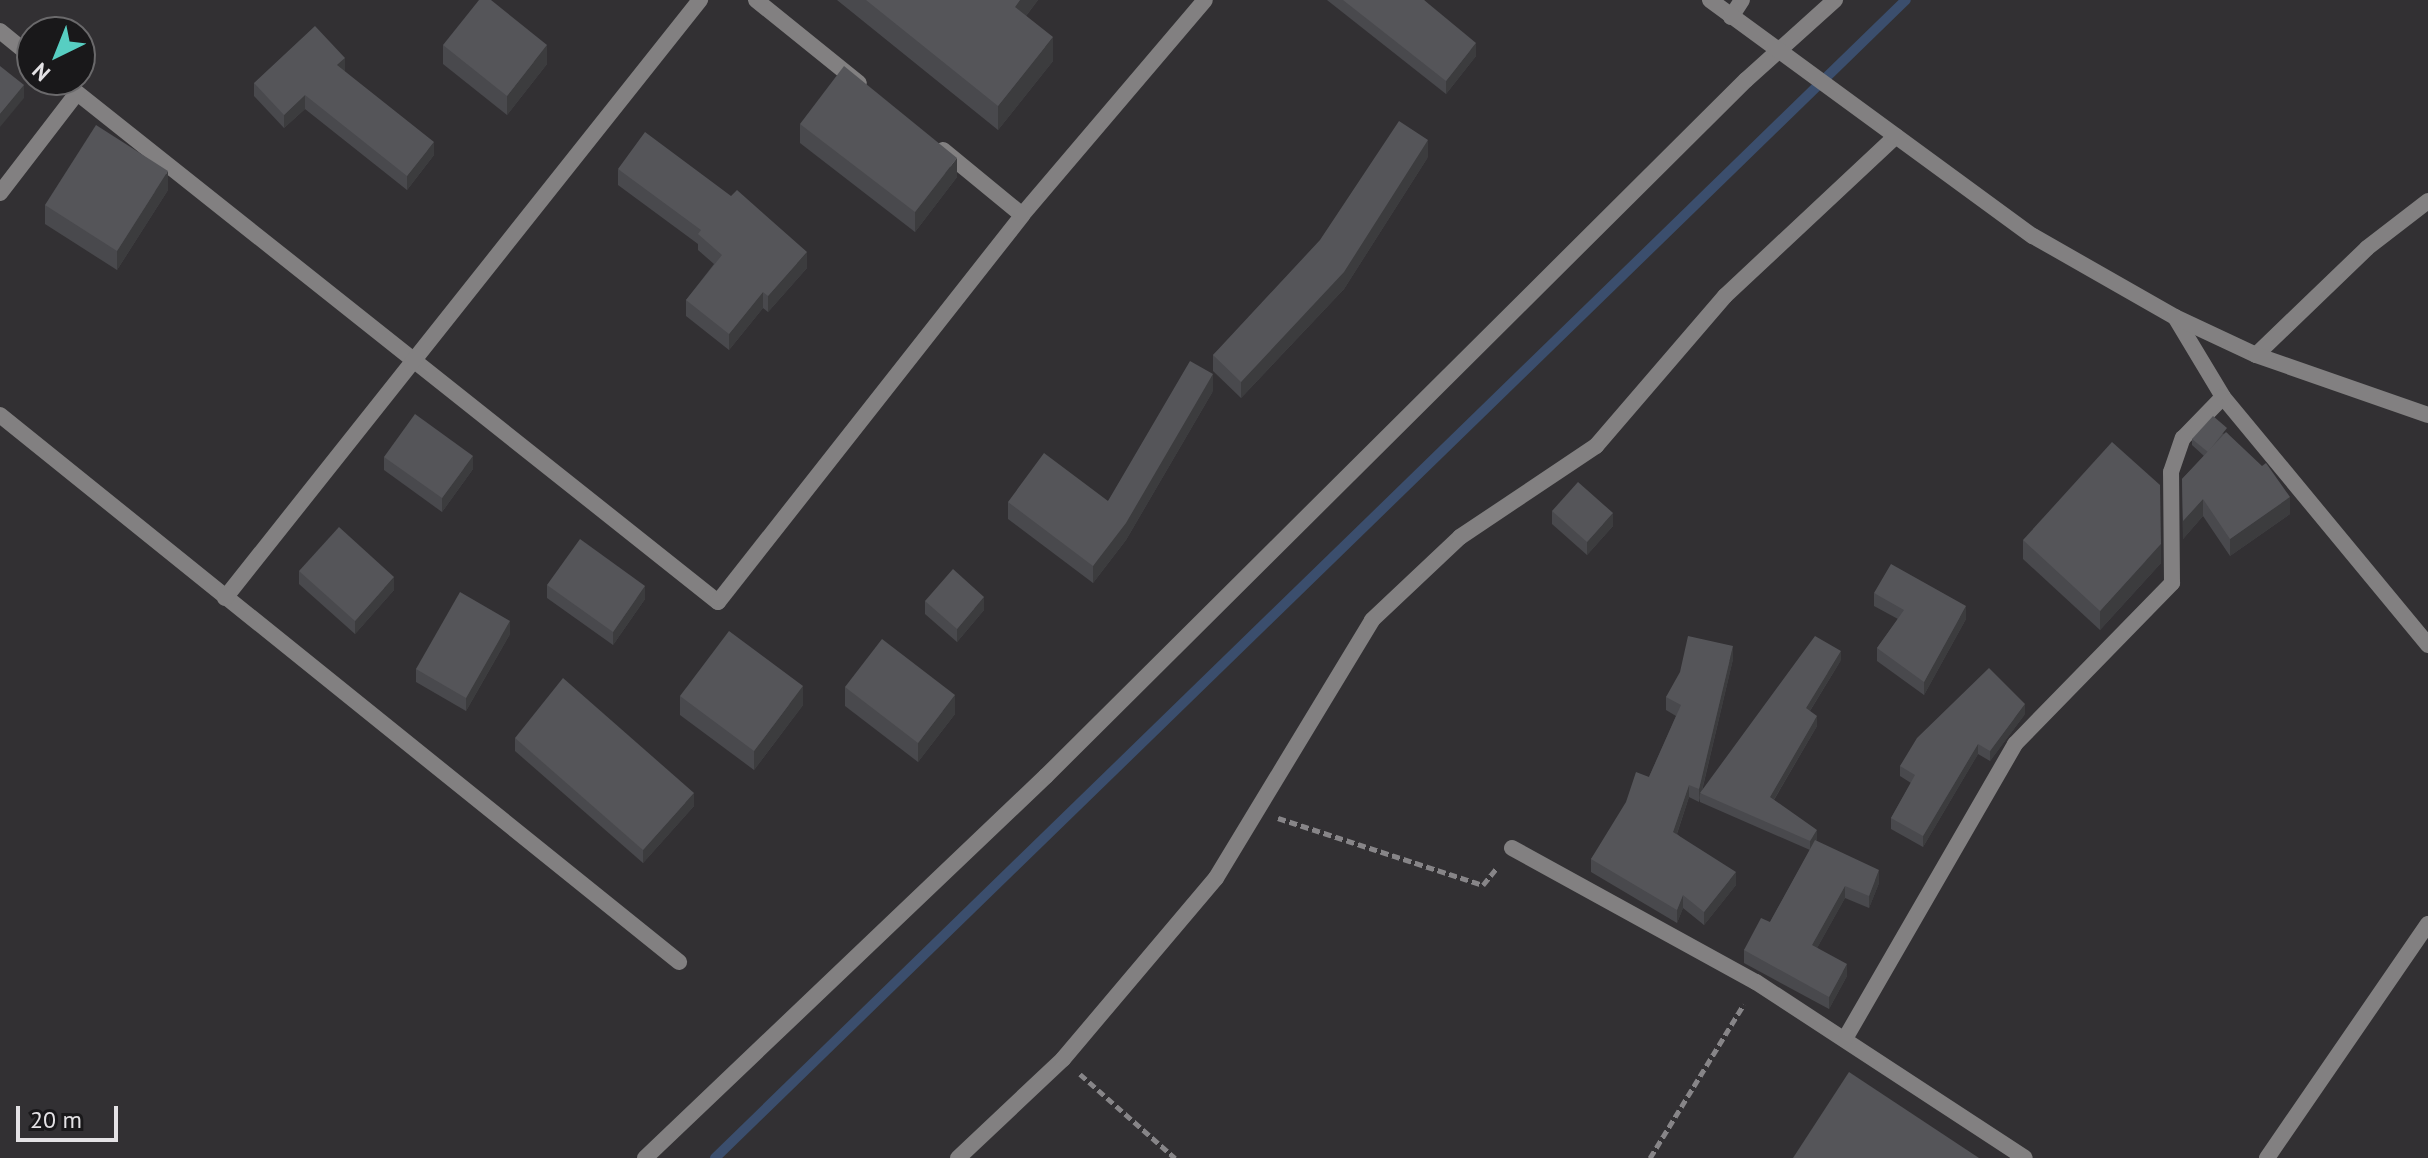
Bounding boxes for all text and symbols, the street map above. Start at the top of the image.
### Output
north arrow [16,16,96,96]
text: N [26,57,56,87]
scale bar [20,1090,122,1140]
text: 20 m [30,1104,82,1135]

